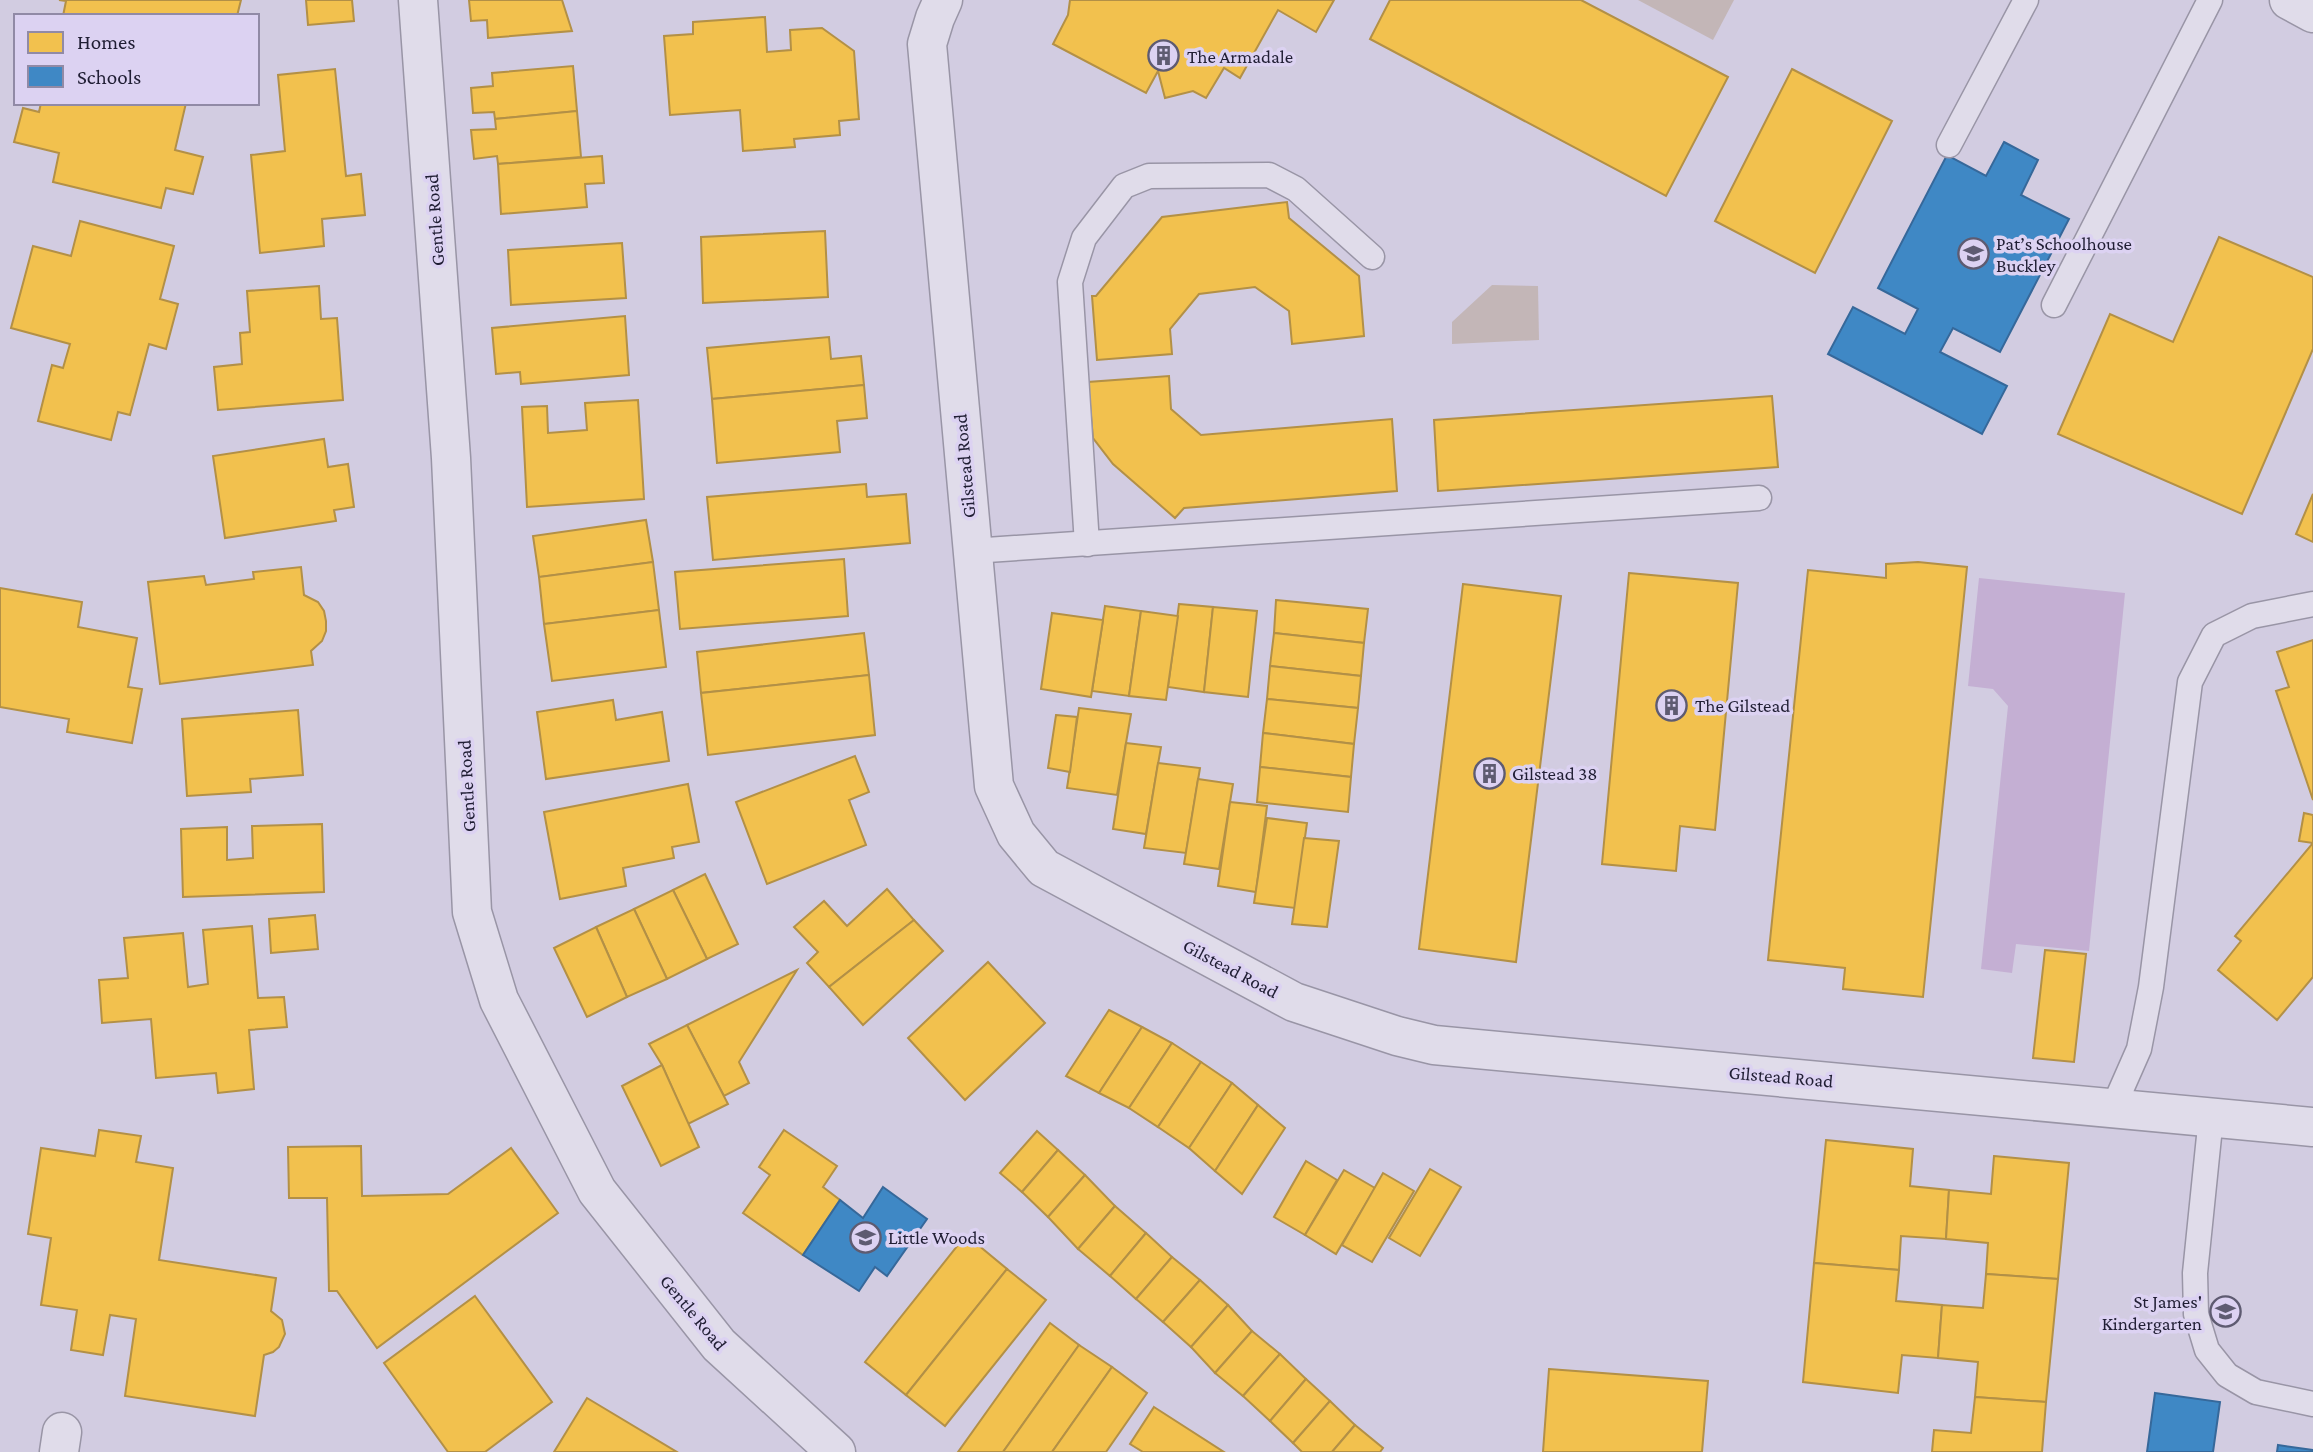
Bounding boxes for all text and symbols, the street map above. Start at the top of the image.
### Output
legend [14,14,259,105]
text: Homes [77,30,136,54]
building icon: The Armadale [1147,39,1181,73]
place label: The Armadale [1187,46,1293,67]
text: Schools [77,65,141,89]
street label: Gentle Road [421,173,448,267]
place label: Pat’s Schoolhouse Buckley [1996,233,2132,276]
school or university icon: Pat’s Schoolhouse Buckley [1956,237,1990,271]
street label: Gilstead Road [949,413,980,519]
building icon: The Gilstead [1655,688,1689,722]
place label: The Gilstead [1695,695,1790,716]
street label: Gentle Road [454,739,479,833]
building icon: Gilstead 38 [1472,756,1506,790]
place label: Gilstead 38 [1512,763,1598,784]
street label: Gilstead Road [1180,935,1282,1002]
street label: Gilstead Road [1728,1061,1834,1092]
school or university icon: Little Woods [848,1220,882,1254]
place label: Little Woods [888,1227,985,1248]
street label: Gentle Road [656,1270,731,1354]
place label: St James' Kindergarten [2102,1291,2202,1334]
school or university icon: St James' Kindergarten [2208,1295,2242,1329]

